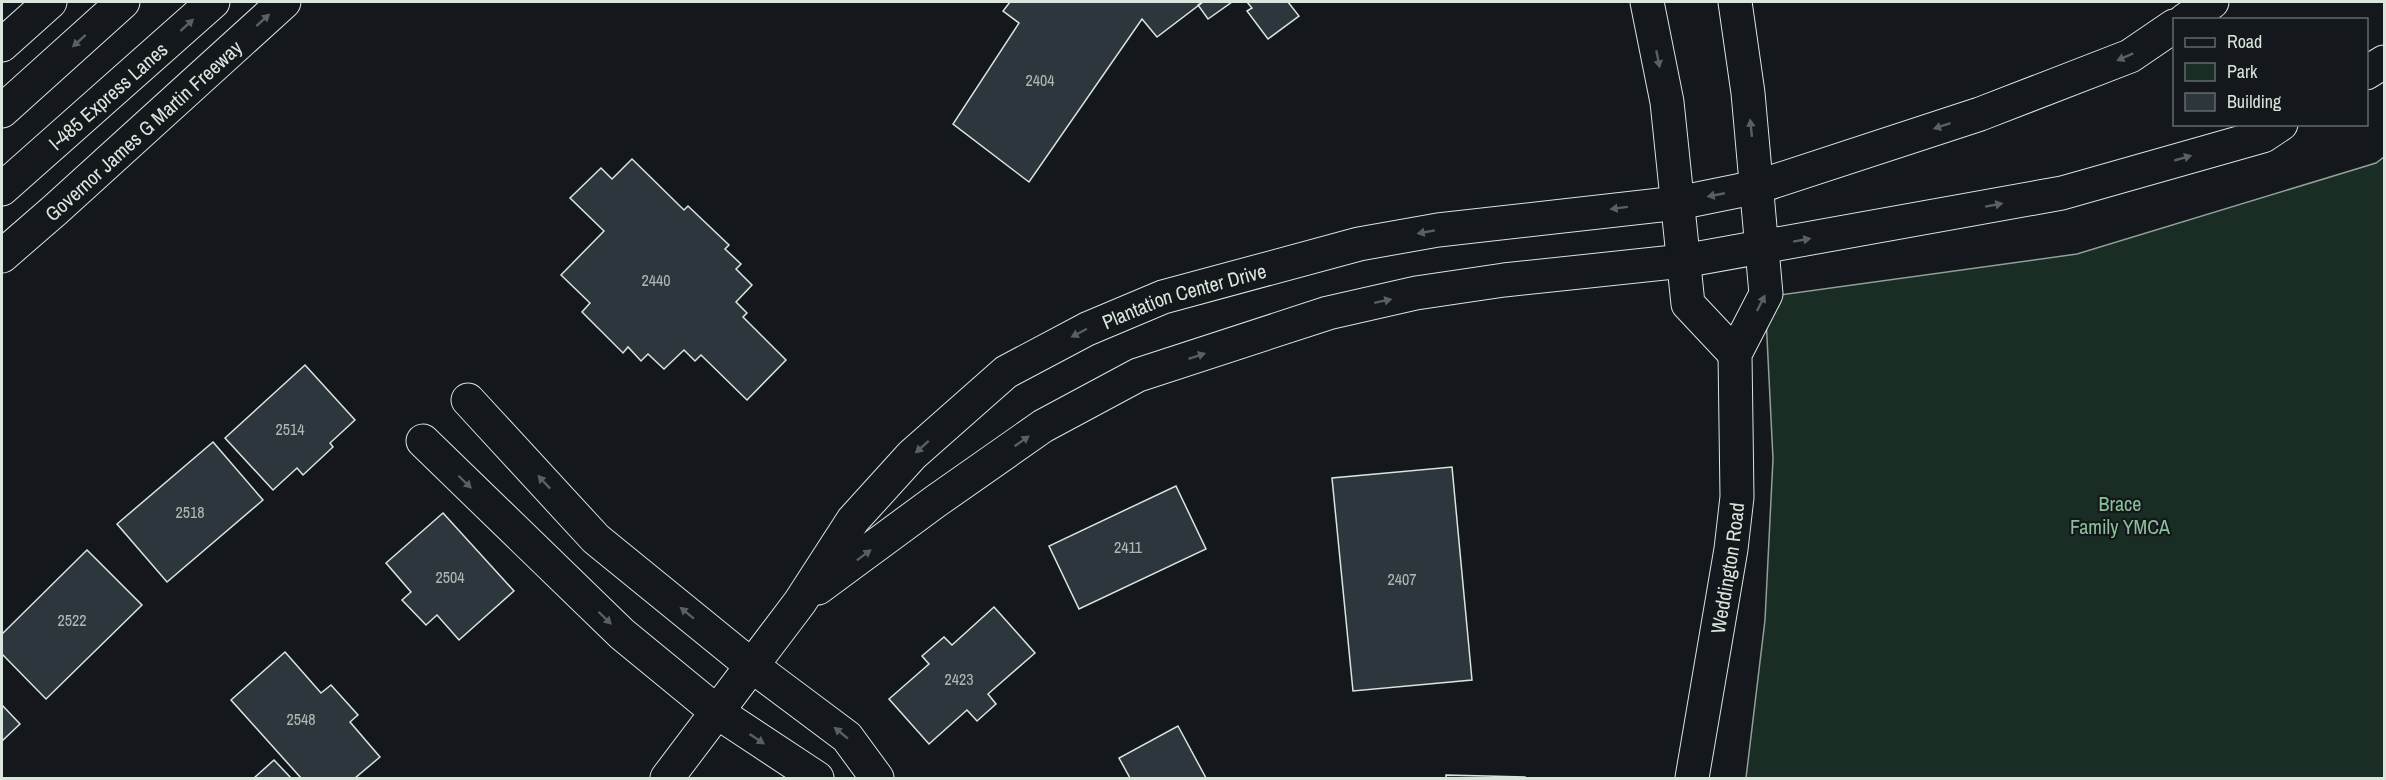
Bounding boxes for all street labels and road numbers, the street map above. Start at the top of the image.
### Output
street label: Governor James G Martin Freeway [39,33,248,227]
street label: I-485 Express Lanes [42,35,173,155]
street label: Plantation Center Drive [1098,256,1269,335]
street label: Weddington Road [1703,501,1750,635]

